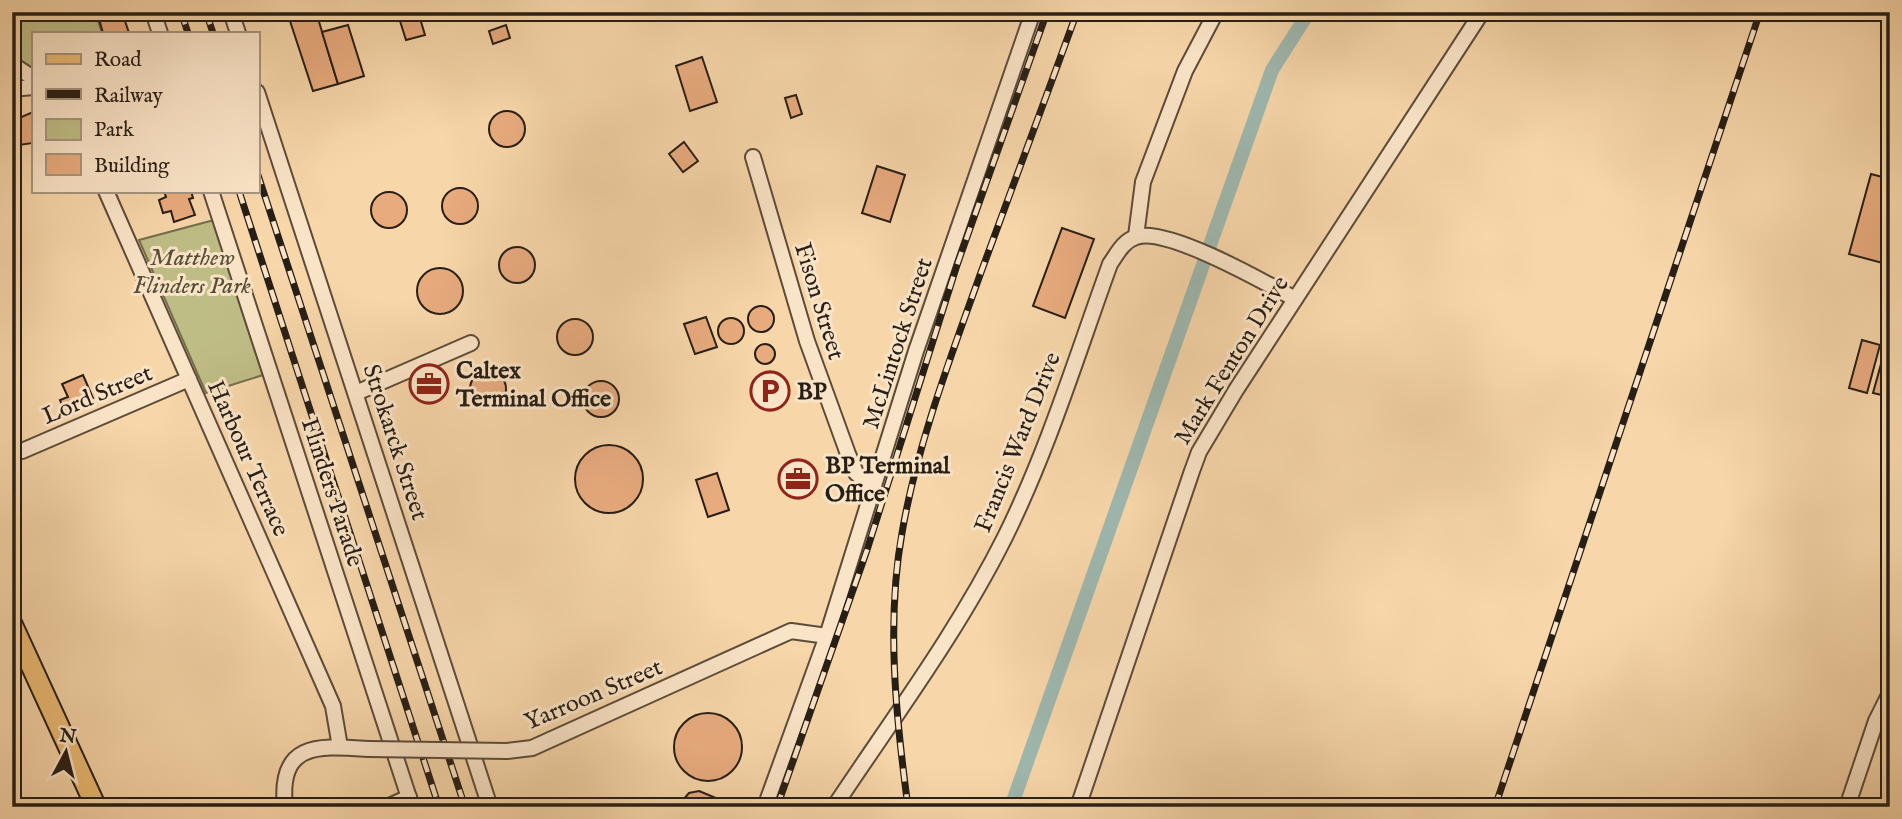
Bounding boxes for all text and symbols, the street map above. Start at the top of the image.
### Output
legend [32,32,259,192]
text: Road [94,47,142,74]
text: Railway [94,83,164,110]
text: Park [94,117,135,144]
text: Building [94,153,170,180]
street label: Fison Street [786,239,851,364]
park label: Matthew Flinders Park [133,243,251,302]
street label: McLintock Street [856,254,941,433]
street label: Mark Fenton Drive [1168,271,1297,451]
street label: Francis Ward Drive [968,348,1069,537]
place label: Caltex Terminal Office [455,356,611,415]
street label: Lord Street [38,358,157,432]
street label: Strokarck Street [355,361,434,524]
office icon: Caltex Terminal Office [408,363,450,405]
parking icon: BP [749,370,791,412]
street label: Harbour Terrace [199,376,296,542]
place label: BP [797,377,827,408]
street label: Flinders Parade [293,414,370,571]
place label: BP Terminal Office [825,451,950,510]
office icon: BP Terminal Office [777,458,819,500]
street label: Yarroon Street [520,652,667,738]
north arrow [32,718,102,788]
text: N [57,724,78,750]

